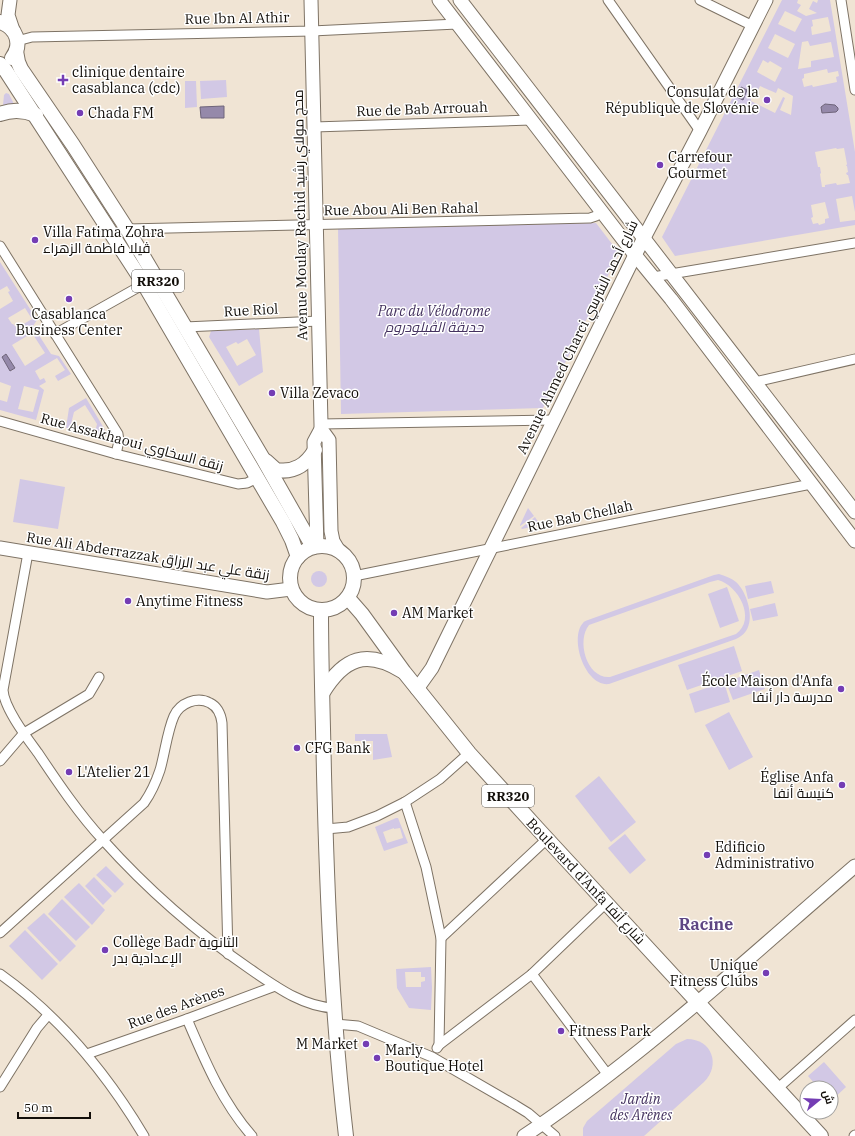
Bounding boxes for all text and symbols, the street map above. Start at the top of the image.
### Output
street label: Rue Ibn Al Athir [184,8,290,28]
place label: clinique dentaire casablanca (cdc) [72,63,185,97]
marker: clinique dentaire casablanca (cdc) [57,74,69,86]
place label: Consulat de la République de Slovénie [605,83,759,117]
street label: Avenue Moulay Rachid محج مولاي رشيد [289,89,314,341]
marker: Consulat de la République de Slovénie [762,95,772,105]
street label: Rue de Bab Arrouah [356,98,488,120]
place label: Chada FM [88,104,154,122]
marker: Chada FM [75,108,85,118]
place label: Carrefour Gourmet [668,148,733,182]
marker: Carrefour Gourmet [655,160,665,170]
street label: Rue Abou Ali Ben Rahal [323,199,479,219]
street label: Avenue Ahmed Charci شارع أحمد الشرسي [512,217,643,458]
place label: Villa Fatima Zohra ڤيلا فاطمة الزهراء [43,223,165,257]
marker: Villa Fatima Zohra ڤيلا فاطمة الزهراء [30,235,40,245]
road number: RR320 [132,270,184,292]
marker: Casablanca Business Center [64,294,74,304]
street label: Rue Riol [223,300,279,320]
park label: Parc du Vélodrome حديقة الڤيلودروم [377,302,491,337]
place label: Casablanca Business Center [16,305,123,339]
place label: Villa Zevaco [280,384,359,402]
marker: Villa Zevaco [267,388,277,398]
street label: Rue Assakhaoui زنقة السخاوي [38,409,225,478]
street label: Rue Bab Chellah [526,496,635,536]
street label: Rue Ali Abderrazzak زنقة علي عبد الرزاق [25,528,271,587]
place label: Anytime Fitness [136,592,243,610]
marker: Anytime Fitness [123,596,133,606]
place label: AM Market [402,604,474,622]
marker: AM Market [389,608,399,618]
place label: École Maison d'Anfa مدرسة دار أنفا [701,671,833,706]
marker: École Maison d'Anfa مدرسة دار أنفا [836,684,846,694]
place label: CFG Bank [305,739,371,757]
marker: CFG Bank [292,743,302,753]
place label: L'Atelier 21 [77,763,151,781]
marker: L'Atelier 21 [64,767,74,777]
place label: Église Anfa كنيسة أنفا [760,767,834,802]
marker: Église Anfa كنيسة أنفا [837,780,847,790]
road number: RR320 [482,785,534,807]
street label: Boulevard d'Anfa شارع أنفا [523,814,649,948]
place label: Edificio Administrativo [715,838,814,872]
marker: Edificio Administrativo [702,850,712,860]
district label: Racine [679,914,733,934]
place label: Collège Badr الثانوية الإعدادية بدر [112,933,239,967]
marker: Collège Badr الثانوية الإعدادية بدر [100,945,110,955]
place label: Unique Fitness Clubs [670,956,758,990]
marker: Unique Fitness Clubs [761,968,771,978]
street label: Rue des Arènes [125,981,227,1033]
place label: Fitness Park [569,1022,651,1040]
marker: Fitness Park [556,1026,566,1036]
place label: M Market [296,1035,358,1053]
marker: M Market [361,1039,371,1049]
place label: Marly Boutique Hotel [385,1041,484,1075]
marker: Marly Boutique Hotel [372,1053,382,1063]
north arrow [799,1080,839,1120]
text: ش [820,1088,837,1106]
park label: Jardin des Arènes [610,1090,673,1124]
scale bar [18,1094,90,1120]
text: 50 m [24,1100,53,1115]

